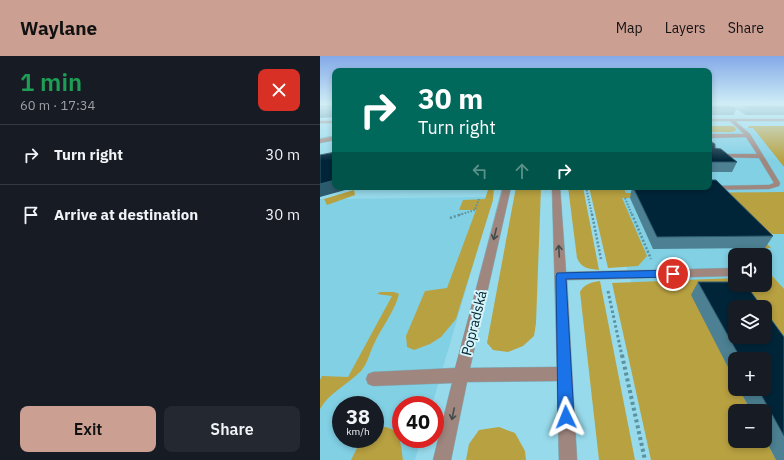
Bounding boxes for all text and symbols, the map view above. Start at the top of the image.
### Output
text: Waylane [20,16,97,40]
text: Map [616,19,643,37]
text: Layers [665,19,706,37]
text: Share [728,19,764,37]
text: 1 min [20,66,82,98]
button: close [258,69,300,111]
text: 30 m [418,80,483,117]
icon: right [352,84,404,136]
text: 60 m · 17:34 [20,97,95,114]
text: Turn right [418,116,496,139]
icon: right [20,144,42,166]
text: Turn right [54,145,123,164]
text: 30 m [265,145,300,164]
icon: left [469,160,491,182]
icon: ahead [511,160,533,182]
icon: right [553,160,575,182]
icon: arrive [20,204,42,226]
text: Arrive at destination [54,205,198,224]
text: 30 m [265,205,300,224]
one-way arrow [491,228,499,241]
one-way arrow [556,245,563,258]
map controls [728,248,772,448]
button: sound [728,248,772,292]
pin [656,257,690,291]
icon: arrive [662,263,684,285]
street label: Popradská [457,288,491,357]
button: layers [728,300,772,344]
button: + [728,352,772,396]
speed limit sign: 40 [392,396,444,448]
position arrow [545,396,587,438]
text: 38 [346,403,370,430]
button: − [728,404,772,448]
button: Exit [20,406,156,452]
button: Share [164,406,300,452]
one-way arrow [448,407,456,420]
text: km/h [346,425,370,438]

